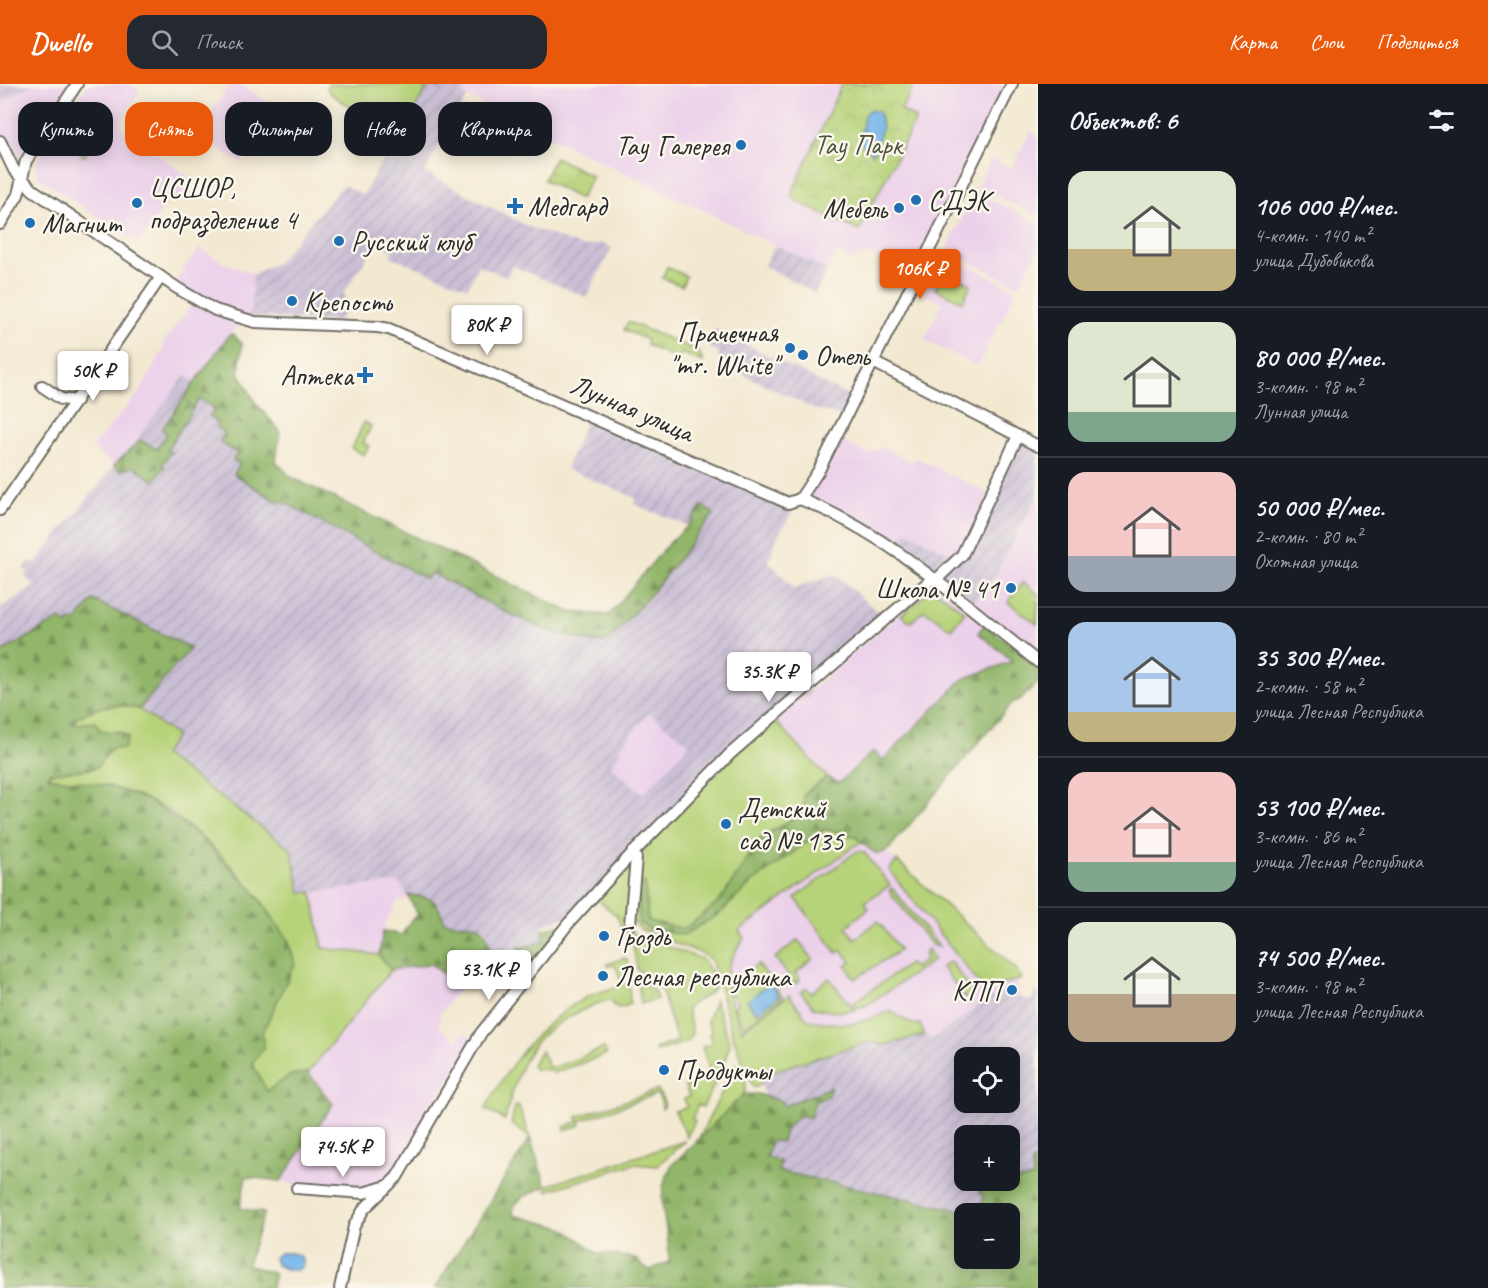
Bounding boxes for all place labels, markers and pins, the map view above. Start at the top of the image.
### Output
place label: Тау Галерея [616,128,731,163]
marker: Тау Галерея [734,138,748,152]
place label: ЦСШОР, подразделение 4 [149,170,299,238]
place label: СДЭК [928,183,995,218]
place label: Медгард [528,189,609,224]
place label: Мебель [823,191,889,226]
marker: СДЭК [909,193,923,207]
marker: ЦСШОР, подразделение 4 [130,196,144,210]
marker: Медгард [506,197,524,215]
marker: Мебель [892,201,906,215]
place label: Магнит [42,206,123,241]
marker: Магнит [23,216,37,230]
place label: Русский клуб [351,224,477,259]
marker: Русский клуб [332,234,346,248]
pin: 106K ₽ [871,249,969,300]
place label: Крепость [304,284,394,319]
marker: Крепость [285,294,299,308]
pin: 80K ₽ [445,305,529,356]
place label: Прачечная "mr. White" [669,315,783,382]
place label: Отель [815,338,872,373]
marker: Прачечная "mr. White" [783,341,797,355]
marker: Отель [796,348,810,362]
pin: 50K ₽ [51,351,135,402]
place label: Аптека [281,358,355,393]
marker: Аптека [358,368,372,382]
place label: Школа № 41 [875,571,1000,606]
marker: Школа № 41 [1004,581,1018,595]
pin: 35.3K ₽ [714,652,824,703]
place label: Детский сад № 135 [738,791,845,858]
marker: Детский сад № 135 [719,817,733,831]
place label: Гроздь [616,919,672,954]
marker: Гроздь [597,929,611,943]
pin: 53.1K ₽ [434,950,544,1001]
place label: Лесная республика [615,959,792,994]
marker: Лесная республика [596,969,610,983]
place label: КПП [952,973,1005,1008]
marker: КПП [1005,983,1019,997]
place label: Продукты [676,1053,773,1088]
marker: Продукты [657,1063,671,1077]
pin: 74.5K ₽ [288,1127,398,1178]

